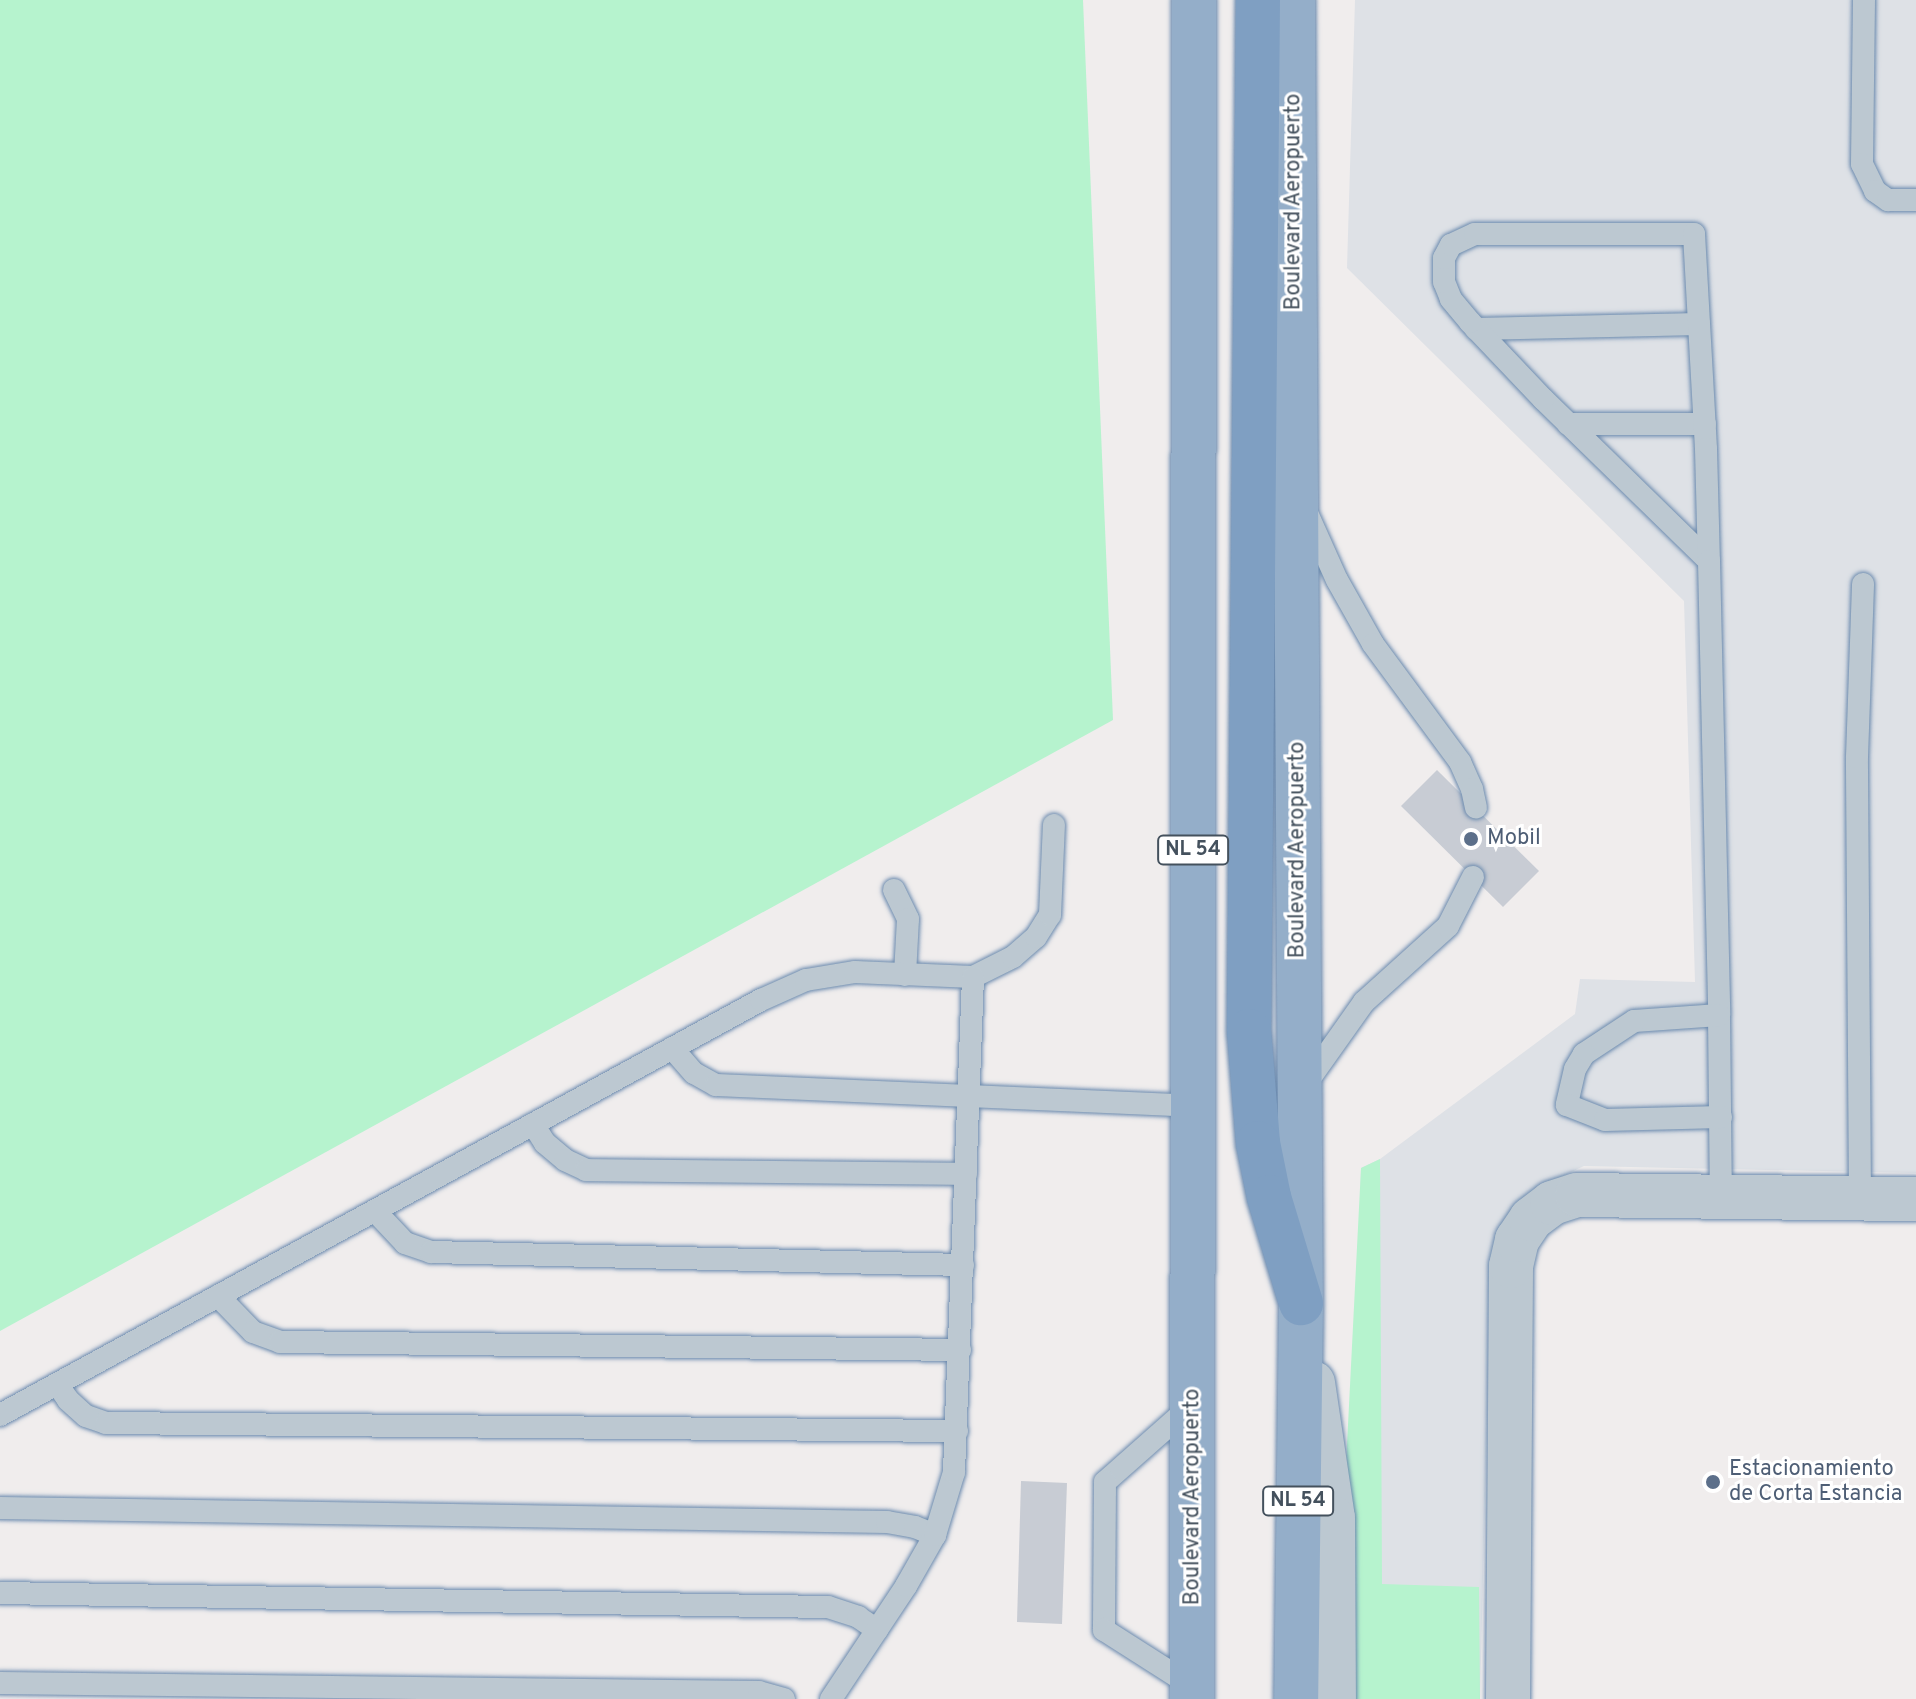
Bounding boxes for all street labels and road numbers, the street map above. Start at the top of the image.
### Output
street label: Boulevard Aeropuerto [1281,93,1307,311]
street label: Boulevard Aeropuerto [1285,741,1311,959]
road number: NL 54 [1155,834,1231,866]
street label: Boulevard Aeropuerto [1180,1388,1206,1606]
road number: NL 54 [1260,1485,1336,1517]

